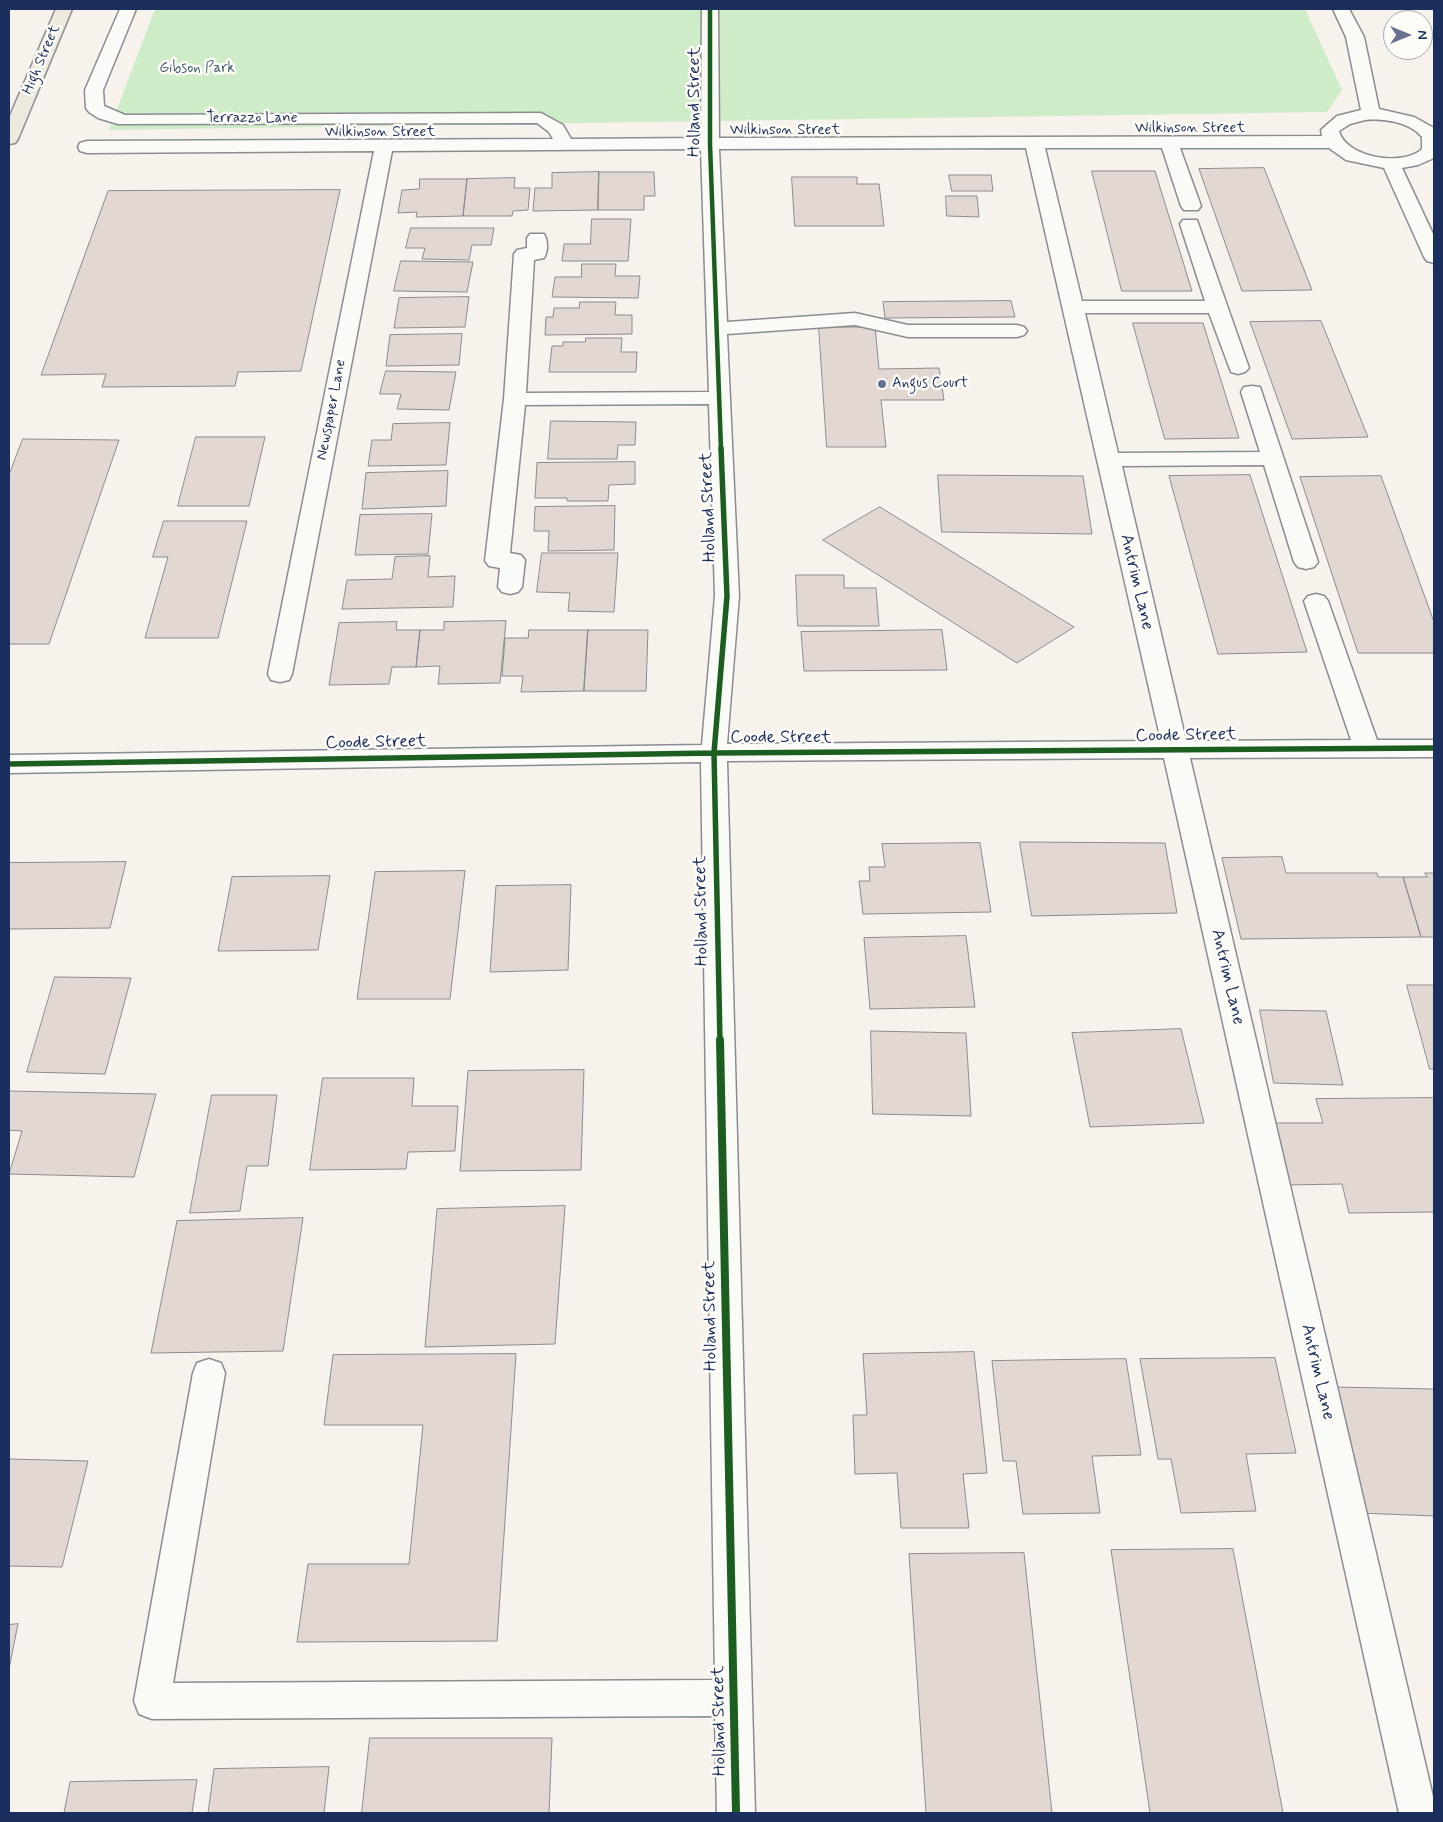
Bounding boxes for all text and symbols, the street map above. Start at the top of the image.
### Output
north arrow [1383,10,1433,60]
street label: High Street [19,22,65,98]
text: N [1413,30,1431,40]
street label: Holland Street [684,47,706,157]
park label: Gibson Park [159,60,235,78]
street label: Terrazzo Lane [207,110,297,128]
street label: Wilkinson Street [1135,120,1245,138]
street label: Wilkinson Street [730,122,840,140]
street label: Wilkinson Street [325,124,435,142]
street label: Newspaper Lane [313,358,351,462]
place label: Angus Court [892,375,968,393]
marker: Angus Court [876,378,888,390]
street label: Holland Street [696,451,722,563]
street label: Antrim Lane [1114,532,1158,632]
street label: Coode Street [1135,724,1237,748]
street label: Coode Street [730,727,832,749]
street label: Coode Street [325,731,427,755]
street label: Holland Street [690,855,714,967]
street label: Antrim Lane [1205,927,1249,1027]
street label: Holland Street [699,1260,723,1372]
street label: Antrim Lane [1295,1322,1339,1422]
street label: Holland Street [708,1665,732,1777]

